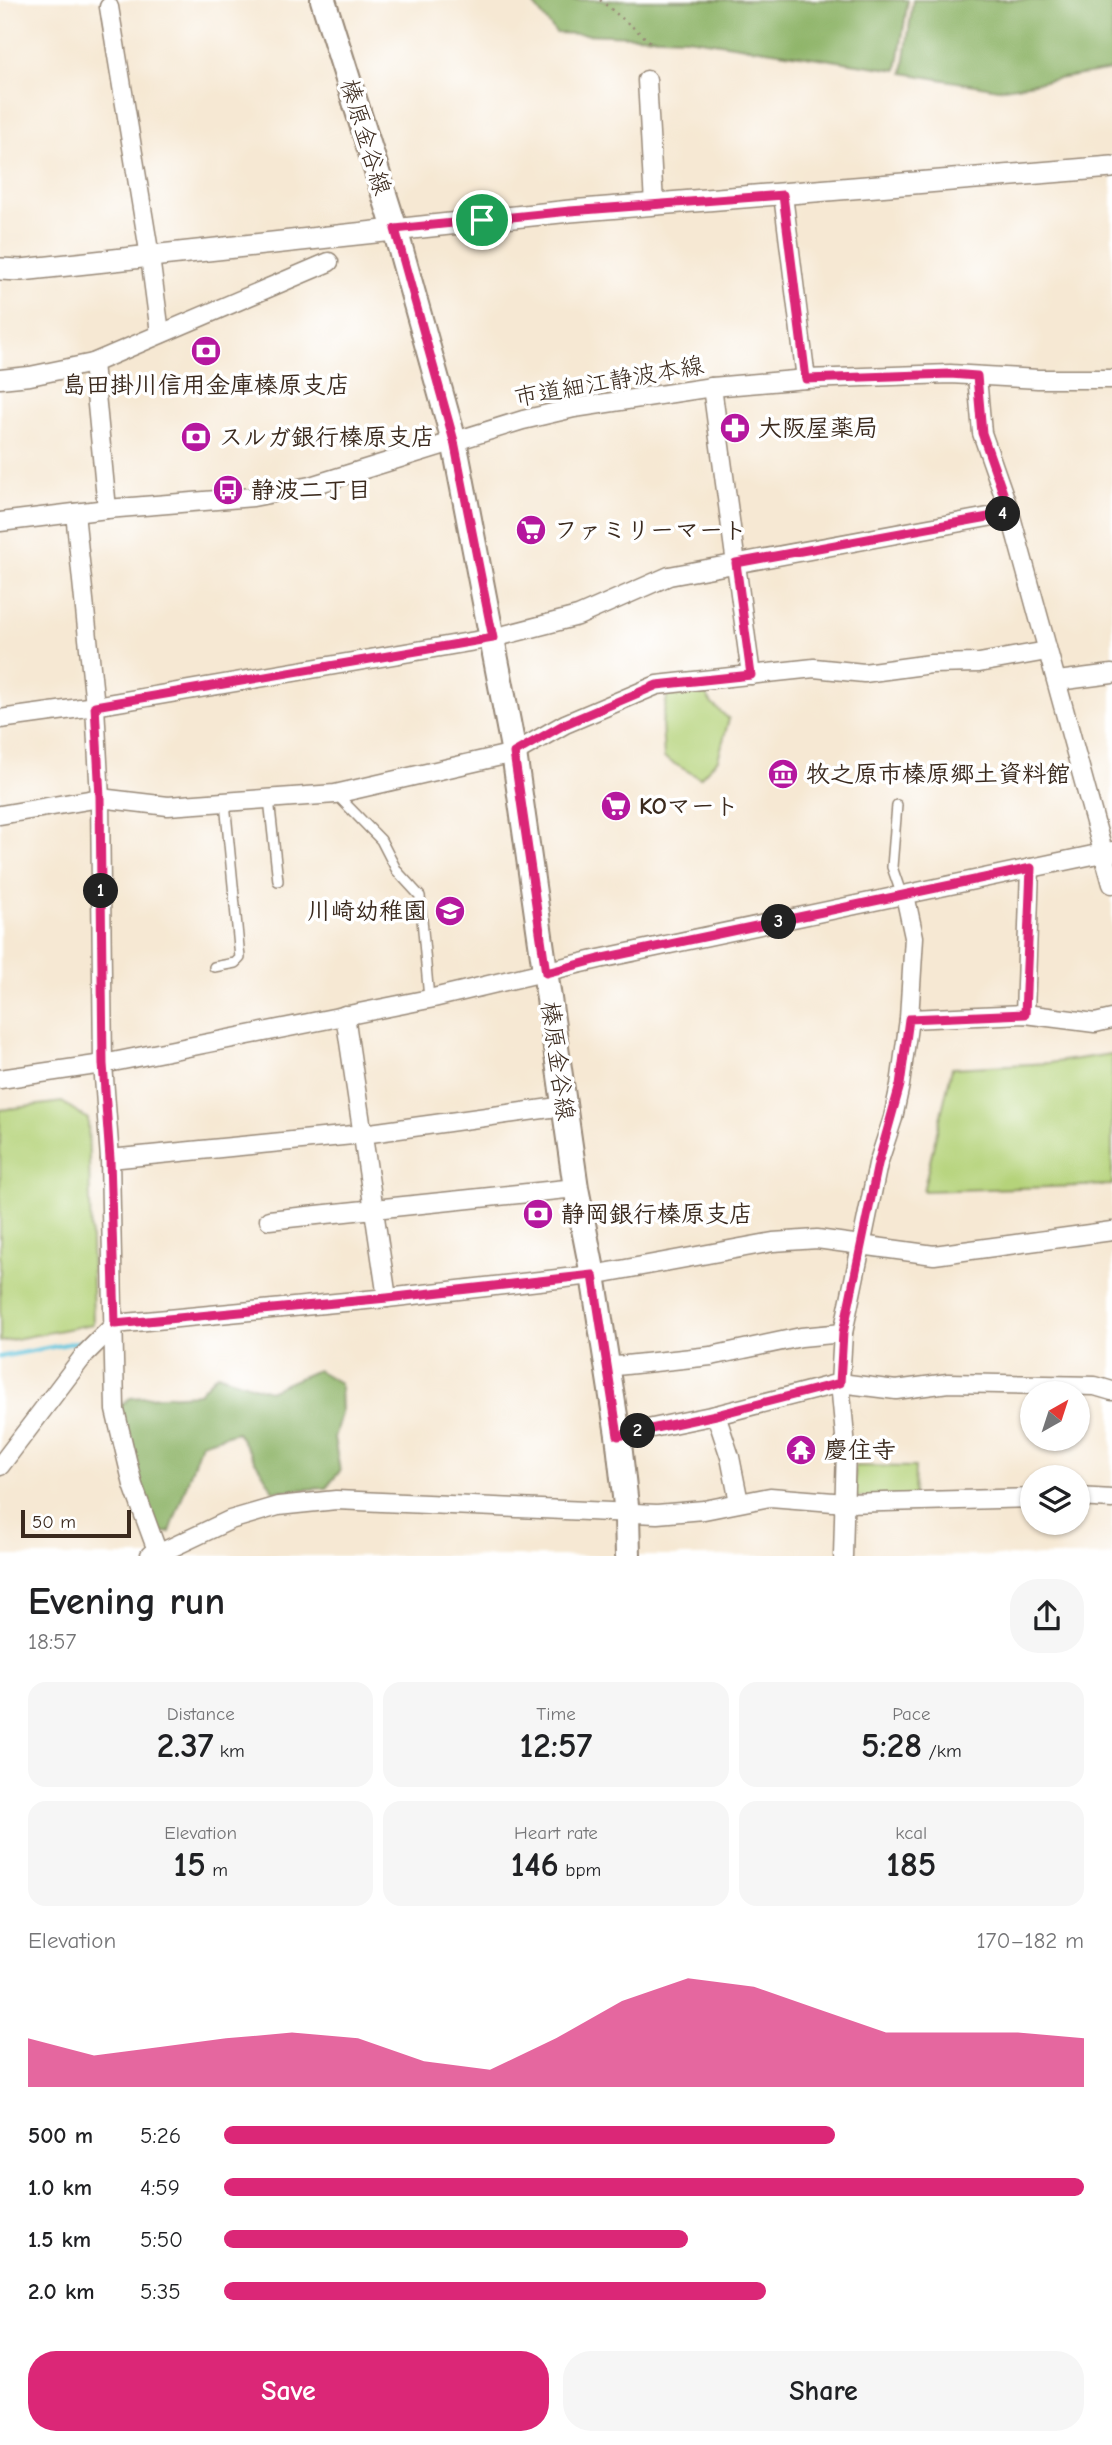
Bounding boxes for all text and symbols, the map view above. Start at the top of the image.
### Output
street label: 榛原金谷線 [335,76,397,198]
pin [452,190,512,250]
icon: arrive [463,201,501,239]
bank icon: 島田掛川信用金庫榛原支店 [189,334,223,368]
street label: 市道細江静波本線 [512,351,706,411]
place label: 島田掛川信用金庫榛原支店 [62,371,350,399]
pharmacy icon: 大阪屋薬局 [718,411,752,445]
place label: 大阪屋薬局 [758,414,878,442]
bank icon: スルガ銀行榛原支店 [179,420,213,454]
place label: スルガ銀行榛原支店 [219,423,435,451]
bus stop icon: 静波二丁目 [211,473,245,507]
place label: 静波二丁目 [251,476,371,504]
pin: 4 [986,496,1020,532]
text: 4 [998,502,1007,524]
supermarket icon: ファミリーマート [514,513,548,547]
place label: ファミリーマート [554,516,747,544]
museum icon: 牧之原市榛原郷土資料館 [766,757,800,791]
place label: 牧之原市榛原郷土資料館 [806,760,1070,788]
supermarket icon: KOマート [599,789,633,823]
place label: KOマート [639,792,739,820]
pin: 1 [84,874,119,908]
text: 1 [97,879,104,901]
school or university icon: 川崎幼稚園 [433,894,467,928]
place label: 川崎幼稚園 [307,897,427,925]
pin: 3 [762,904,796,940]
text: 3 [774,910,783,932]
street label: 榛原金谷線 [536,1000,580,1122]
bank icon: 静岡銀行榛原支店 [521,1197,555,1231]
place label: 静岡銀行榛原支店 [561,1200,753,1228]
north arrow [1020,1381,1090,1451]
map controls [1020,1381,1090,1535]
pin: 2 [620,1414,656,1448]
text: 2 [633,1419,642,1441]
temple icon: 慶住寺 [784,1433,818,1467]
place label: 慶住寺 [824,1436,896,1464]
button: layers [1020,1465,1090,1535]
scale bar [21,1507,131,1539]
text: 50 m [32,1511,76,1533]
button: share [1010,1579,1084,1653]
text: Evening run [28,1580,225,1624]
text: 18:57 [28,1628,76,1655]
text: Distance [167,1703,235,1725]
text: Time [536,1703,576,1725]
text: Pace [892,1703,930,1725]
text: 2.37 [157,1725,213,1766]
text: 12:57 [520,1725,592,1766]
text: 5:28 [861,1725,922,1766]
text: km [213,1740,245,1762]
text: /km [922,1740,962,1762]
text: Elevation [164,1822,237,1844]
text: Heart rate [514,1822,598,1844]
text: kcal [895,1822,927,1844]
text: 15 [173,1844,206,1885]
text: 146 [511,1844,559,1885]
text: 185 [886,1844,936,1885]
text: m [206,1859,228,1881]
text: bpm [559,1859,601,1881]
text: Elevation [28,1927,116,1954]
text: 170–182 m [977,1927,1084,1954]
text: 500 m [28,2122,93,2149]
text: 5:26 [140,2122,181,2149]
text: 1.0 km [28,2174,92,2201]
text: 4:59 [140,2174,180,2201]
text: 1.5 km [28,2226,91,2253]
text: 5:50 [140,2226,183,2253]
text: 2.0 km [28,2278,94,2305]
text: 5:35 [140,2278,181,2305]
button: Save [28,2351,549,2431]
button: Share [563,2351,1084,2431]

